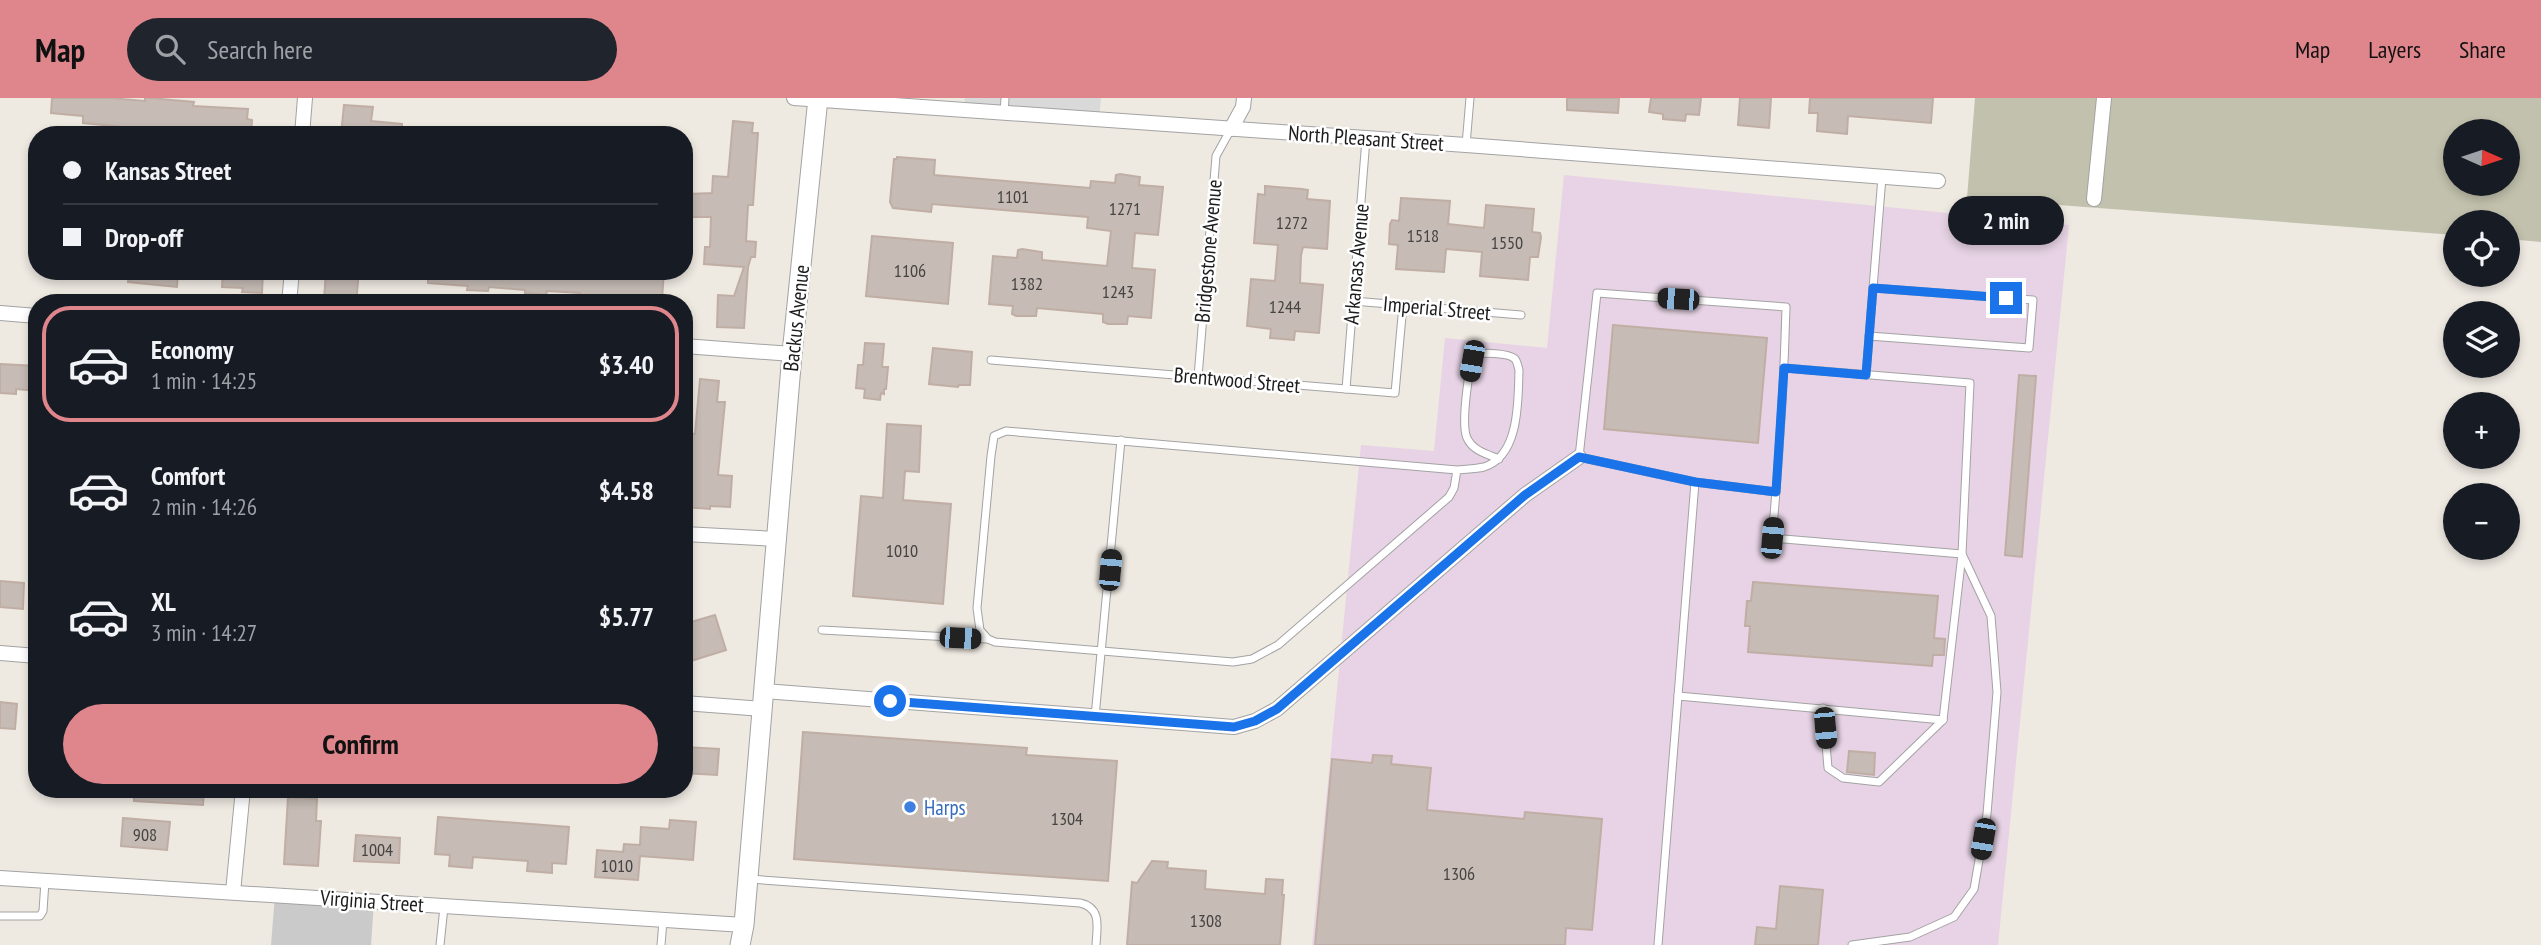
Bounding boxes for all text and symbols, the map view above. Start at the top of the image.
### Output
search box [127,18,617,81]
text: Map [35,28,85,71]
icon: search [151,30,189,68]
text: Search here [207,33,313,66]
text: Map [2295,34,2330,65]
text: Layers [2368,34,2421,65]
text: Share [2459,34,2506,65]
street label: North Pleasant Street [1287,119,1445,157]
north arrow [2443,119,2520,196]
map controls [2443,119,2520,560]
text: Kansas Street [105,154,231,187]
street label: Bridgestone Avenue [1188,178,1228,324]
house number: 1101 [997,185,1029,208]
house number: 1271 [1109,197,1141,220]
callout: 2 min [1948,197,2064,246]
street label: Arkansas Avenue [1337,203,1375,325]
text: 2 min [1983,206,2029,235]
button: locate [2443,210,2520,287]
house number: 1272 [1276,211,1308,234]
text: Drop-off [105,221,183,254]
house number: 1518 [1407,224,1439,247]
house number: 1550 [1491,231,1523,254]
house number: 1106 [894,259,926,282]
street label: Backus Avenue [777,263,815,373]
house number: 1382 [1011,272,1043,295]
house number: 1243 [1102,280,1134,303]
route end [1990,282,2022,314]
car [1657,287,1700,311]
street label: Imperial Street [1382,290,1492,326]
house number: 1244 [1269,295,1301,318]
button: layers [2443,301,2520,378]
icon: car [67,333,130,396]
text: Economy [151,333,233,366]
car [1459,338,1486,384]
text: $3.40 [599,348,654,381]
street label: Brentwood Street [1173,361,1301,399]
text: 1 min · 14:25 [151,366,257,395]
button: + [2443,392,2520,469]
icon: car [67,459,130,522]
text: Comfort [151,459,225,492]
text: $4.58 [599,474,654,507]
button: − [2443,483,2520,560]
text: 2 min · 14:26 [151,492,257,521]
car [1760,516,1785,560]
house number: 1010 [886,539,918,562]
car [1098,548,1123,592]
icon: car [67,585,130,648]
text: XL [151,585,176,618]
text: $5.77 [599,600,654,633]
text: 3 min · 14:27 [151,618,257,647]
car [939,626,982,650]
route start [874,685,906,717]
button: Confirm [63,704,658,784]
car [1813,706,1838,750]
place label: Harps [924,794,966,821]
marker: Harps [902,799,918,815]
house number: 1304 [1051,807,1083,830]
car [1970,816,1997,862]
house number: 908 [133,823,157,846]
house number: 1004 [361,838,393,861]
house number: 1010 [601,854,633,877]
house number: 1306 [1443,862,1475,885]
street label: Virginia Street [318,884,425,918]
house number: 1308 [1190,909,1222,932]

